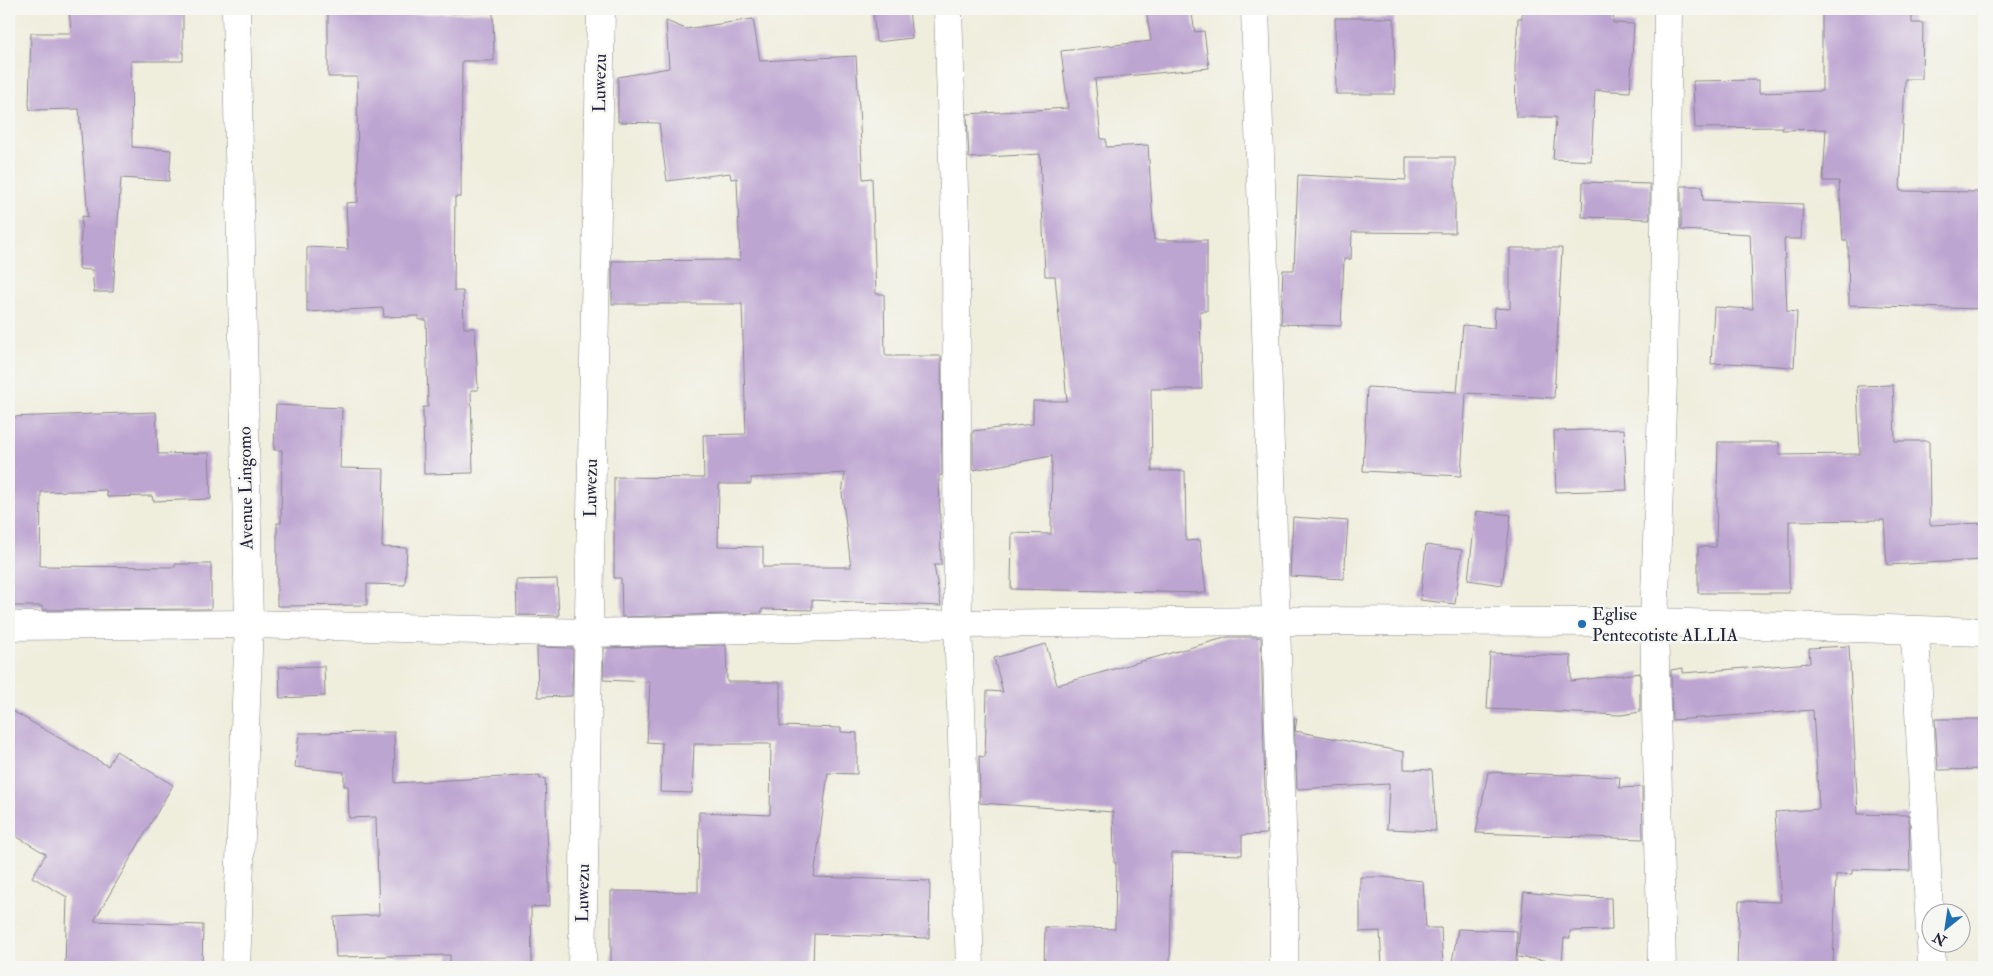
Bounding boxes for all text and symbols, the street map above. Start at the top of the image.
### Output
street label: Luwezu [588,53,612,113]
street label: Avenue Lingomo [233,426,259,551]
street label: Luwezu [579,458,603,518]
place label: Eglise Pentecotiste ALLIA [1592,603,1739,647]
marker: Eglise Pentecotiste ALLIA [1576,618,1588,630]
street label: Luwezu [571,863,595,923]
north arrow [1920,904,1970,954]
text: N [1930,928,1950,950]

